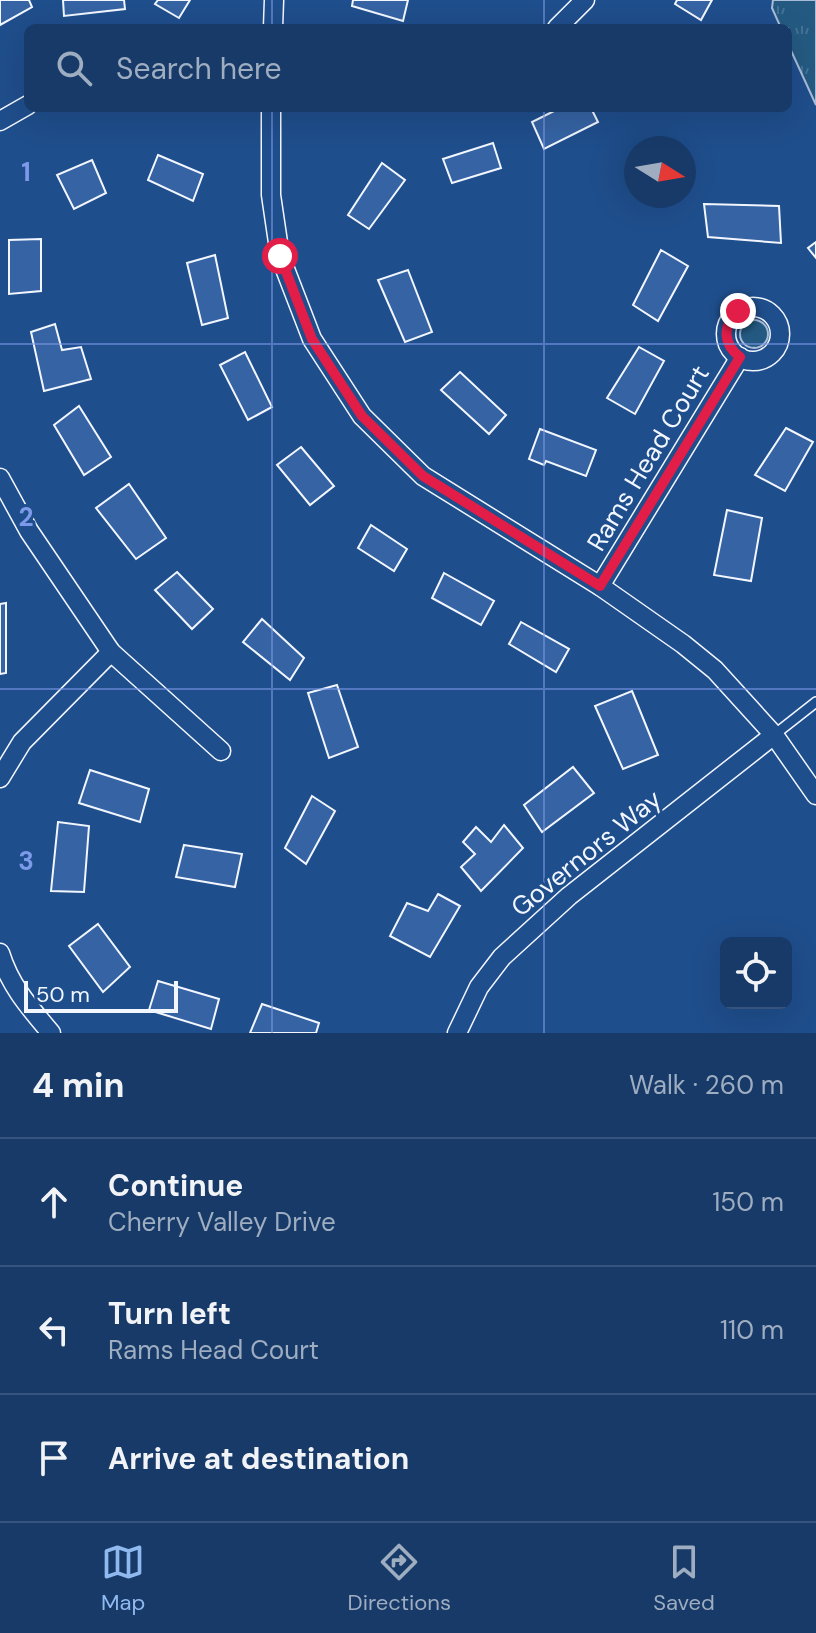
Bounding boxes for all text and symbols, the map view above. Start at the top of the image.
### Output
search box [24,24,792,112]
icon: search [52,46,96,90]
text: Search here [116,49,282,88]
north arrow [624,136,696,208]
text: 1 [21,155,31,189]
route start [262,238,298,274]
route end [720,293,756,329]
street label: Rams Head Court [579,359,717,557]
text: 2 [18,500,34,534]
street label: Governors Way [504,782,668,924]
text: 3 [18,844,34,878]
map controls [720,937,792,1009]
button: locate [720,937,792,1009]
scale bar [24,977,178,1013]
text: 50 m [36,980,90,1009]
text: 4 min [32,1063,124,1108]
text: Walk · 260 m [629,1068,784,1102]
text: Continue [108,1166,243,1205]
icon: ahead [32,1180,76,1224]
text: 150 m [712,1185,784,1219]
text: Cherry Valley Drive [108,1205,336,1239]
text: Turn left [108,1294,231,1333]
icon: left [32,1308,76,1352]
text: 110 m [720,1313,784,1347]
text: Rams Head Court [108,1333,319,1367]
icon: arrive [32,1436,76,1480]
text: Arrive at destination [108,1439,409,1478]
tab: Map [101,1540,145,1617]
tab: Directions [348,1540,451,1617]
tab: Saved [653,1540,715,1617]

